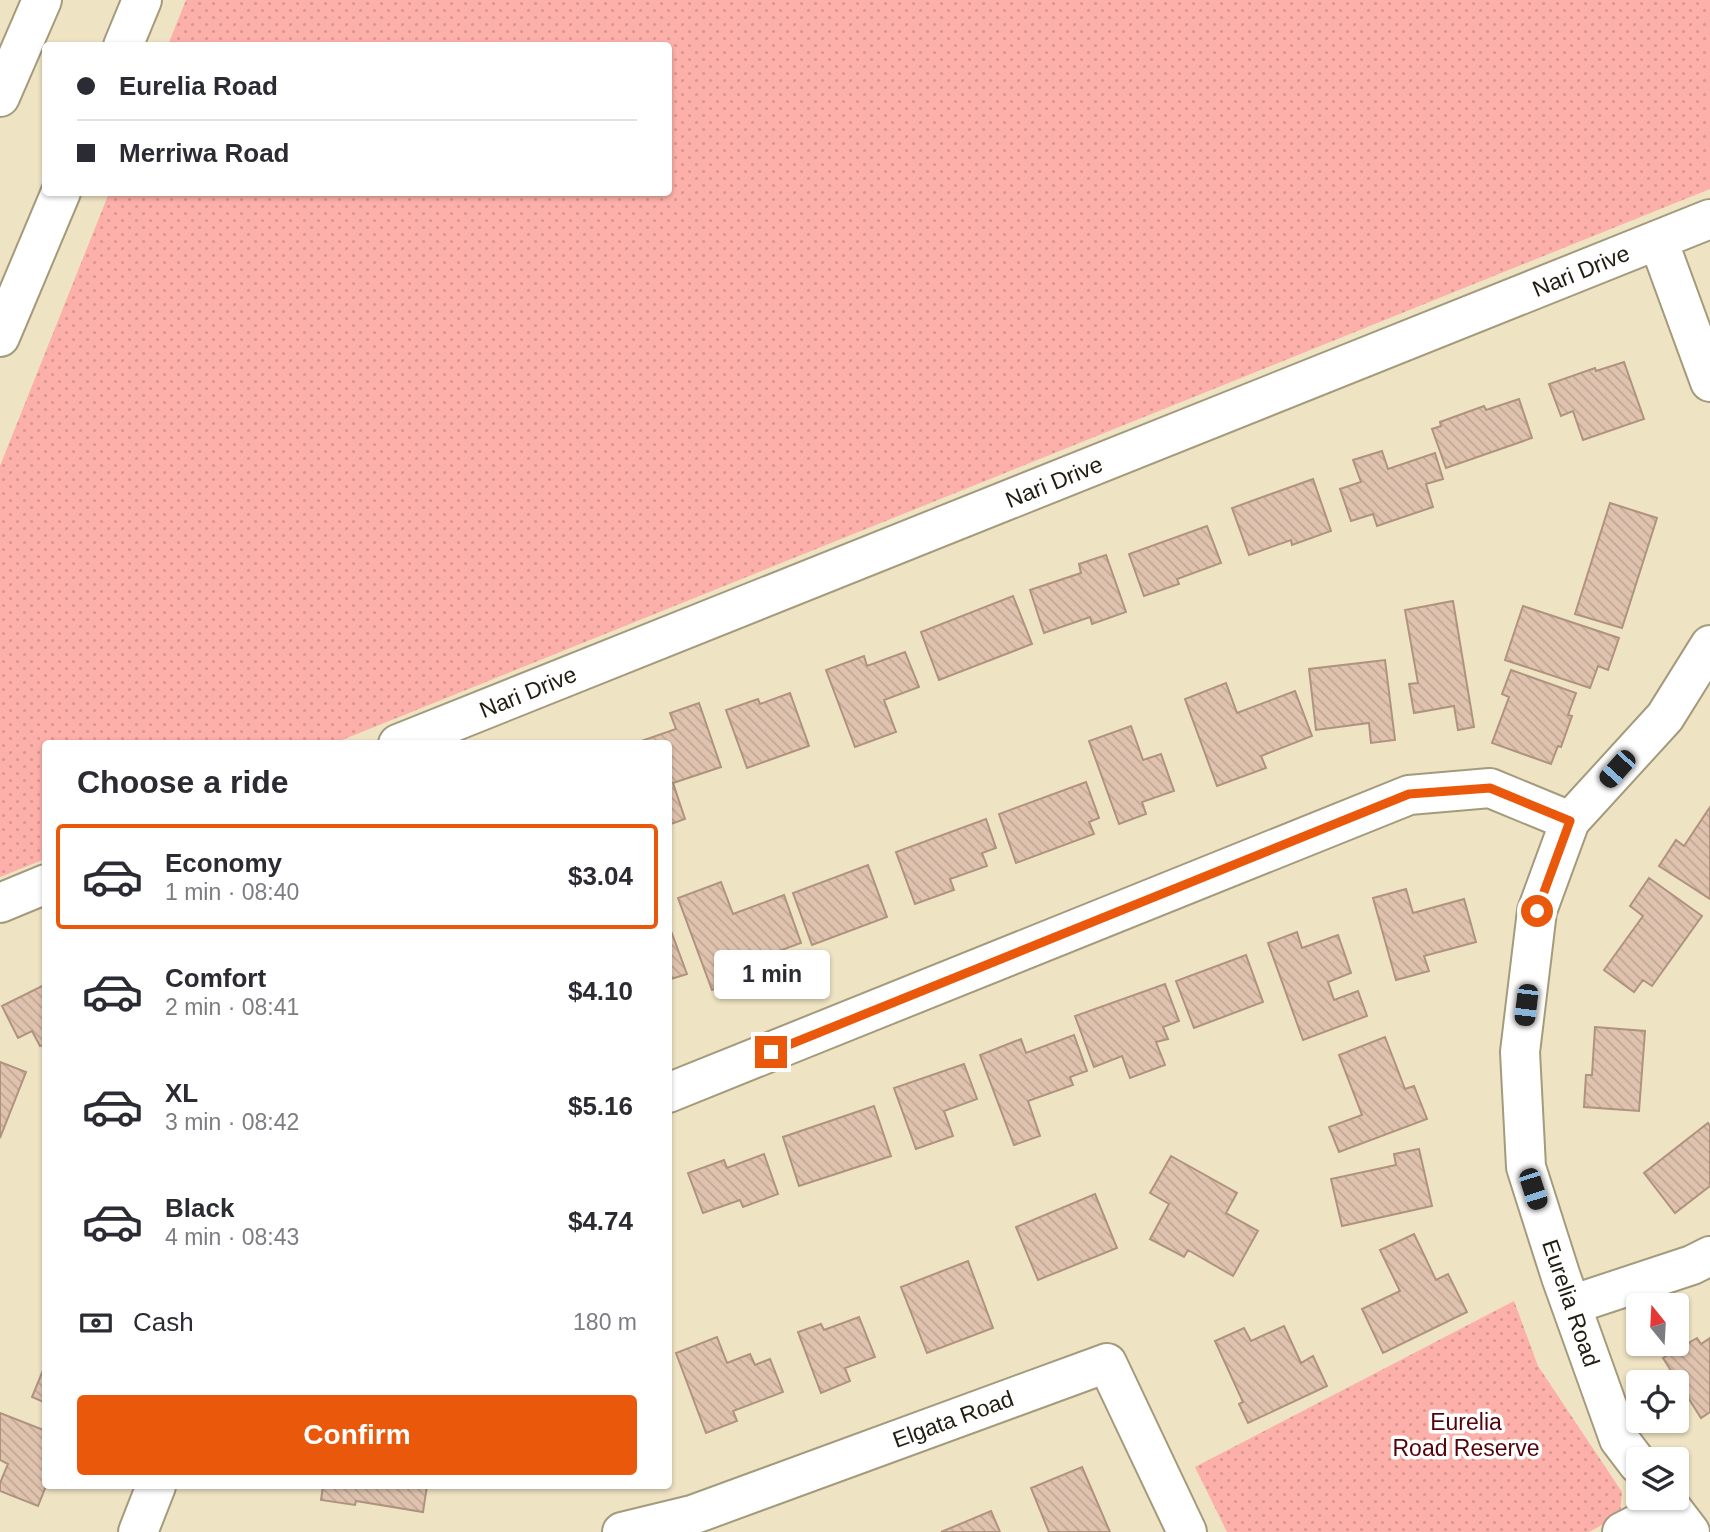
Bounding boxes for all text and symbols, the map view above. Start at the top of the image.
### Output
text: Eurelia Road [119,71,278,101]
text: Merriwa Road [119,138,290,168]
street label: Nari Drive [1529,240,1633,302]
street label: Nari Drive [1002,451,1106,513]
street label: Nari Drive [476,661,580,723]
car [1596,746,1639,792]
text: Choose a ride [77,764,289,800]
icon: car [81,845,144,908]
text: Economy [165,848,282,878]
text: $3.04 [568,861,633,891]
text: 1 min · 08:40 [165,879,299,905]
route start [1521,895,1553,927]
callout: 1 min [713,950,829,1000]
icon: car [81,960,144,1023]
text: 1 min [742,961,802,987]
text: Comfort [165,963,266,993]
text: $4.10 [568,976,633,1006]
car [1514,983,1539,1027]
text: 2 min · 08:41 [165,994,299,1020]
route end [755,1036,787,1068]
icon: car [81,1075,144,1138]
text: XL [165,1078,198,1108]
text: $5.16 [568,1091,633,1121]
text: 3 min · 08:42 [165,1109,299,1135]
car [1517,1166,1550,1212]
icon: car [81,1190,144,1253]
text: Black [165,1193,234,1223]
text: $4.74 [568,1206,633,1236]
text: 4 min · 08:43 [165,1224,299,1250]
street label: Eurelia Road [1537,1236,1605,1370]
north arrow [1626,1293,1689,1356]
map controls [1626,1293,1689,1510]
icon: cash [77,1304,115,1342]
text: Cash [133,1307,194,1337]
text: 180 m [573,1309,637,1335]
button: locate [1626,1370,1689,1433]
street label: Elgata Road [889,1385,1017,1453]
button: Confirm [77,1395,637,1475]
park label: Eurelia Road Reserve [1392,1409,1540,1461]
button: layers [1626,1447,1689,1510]

